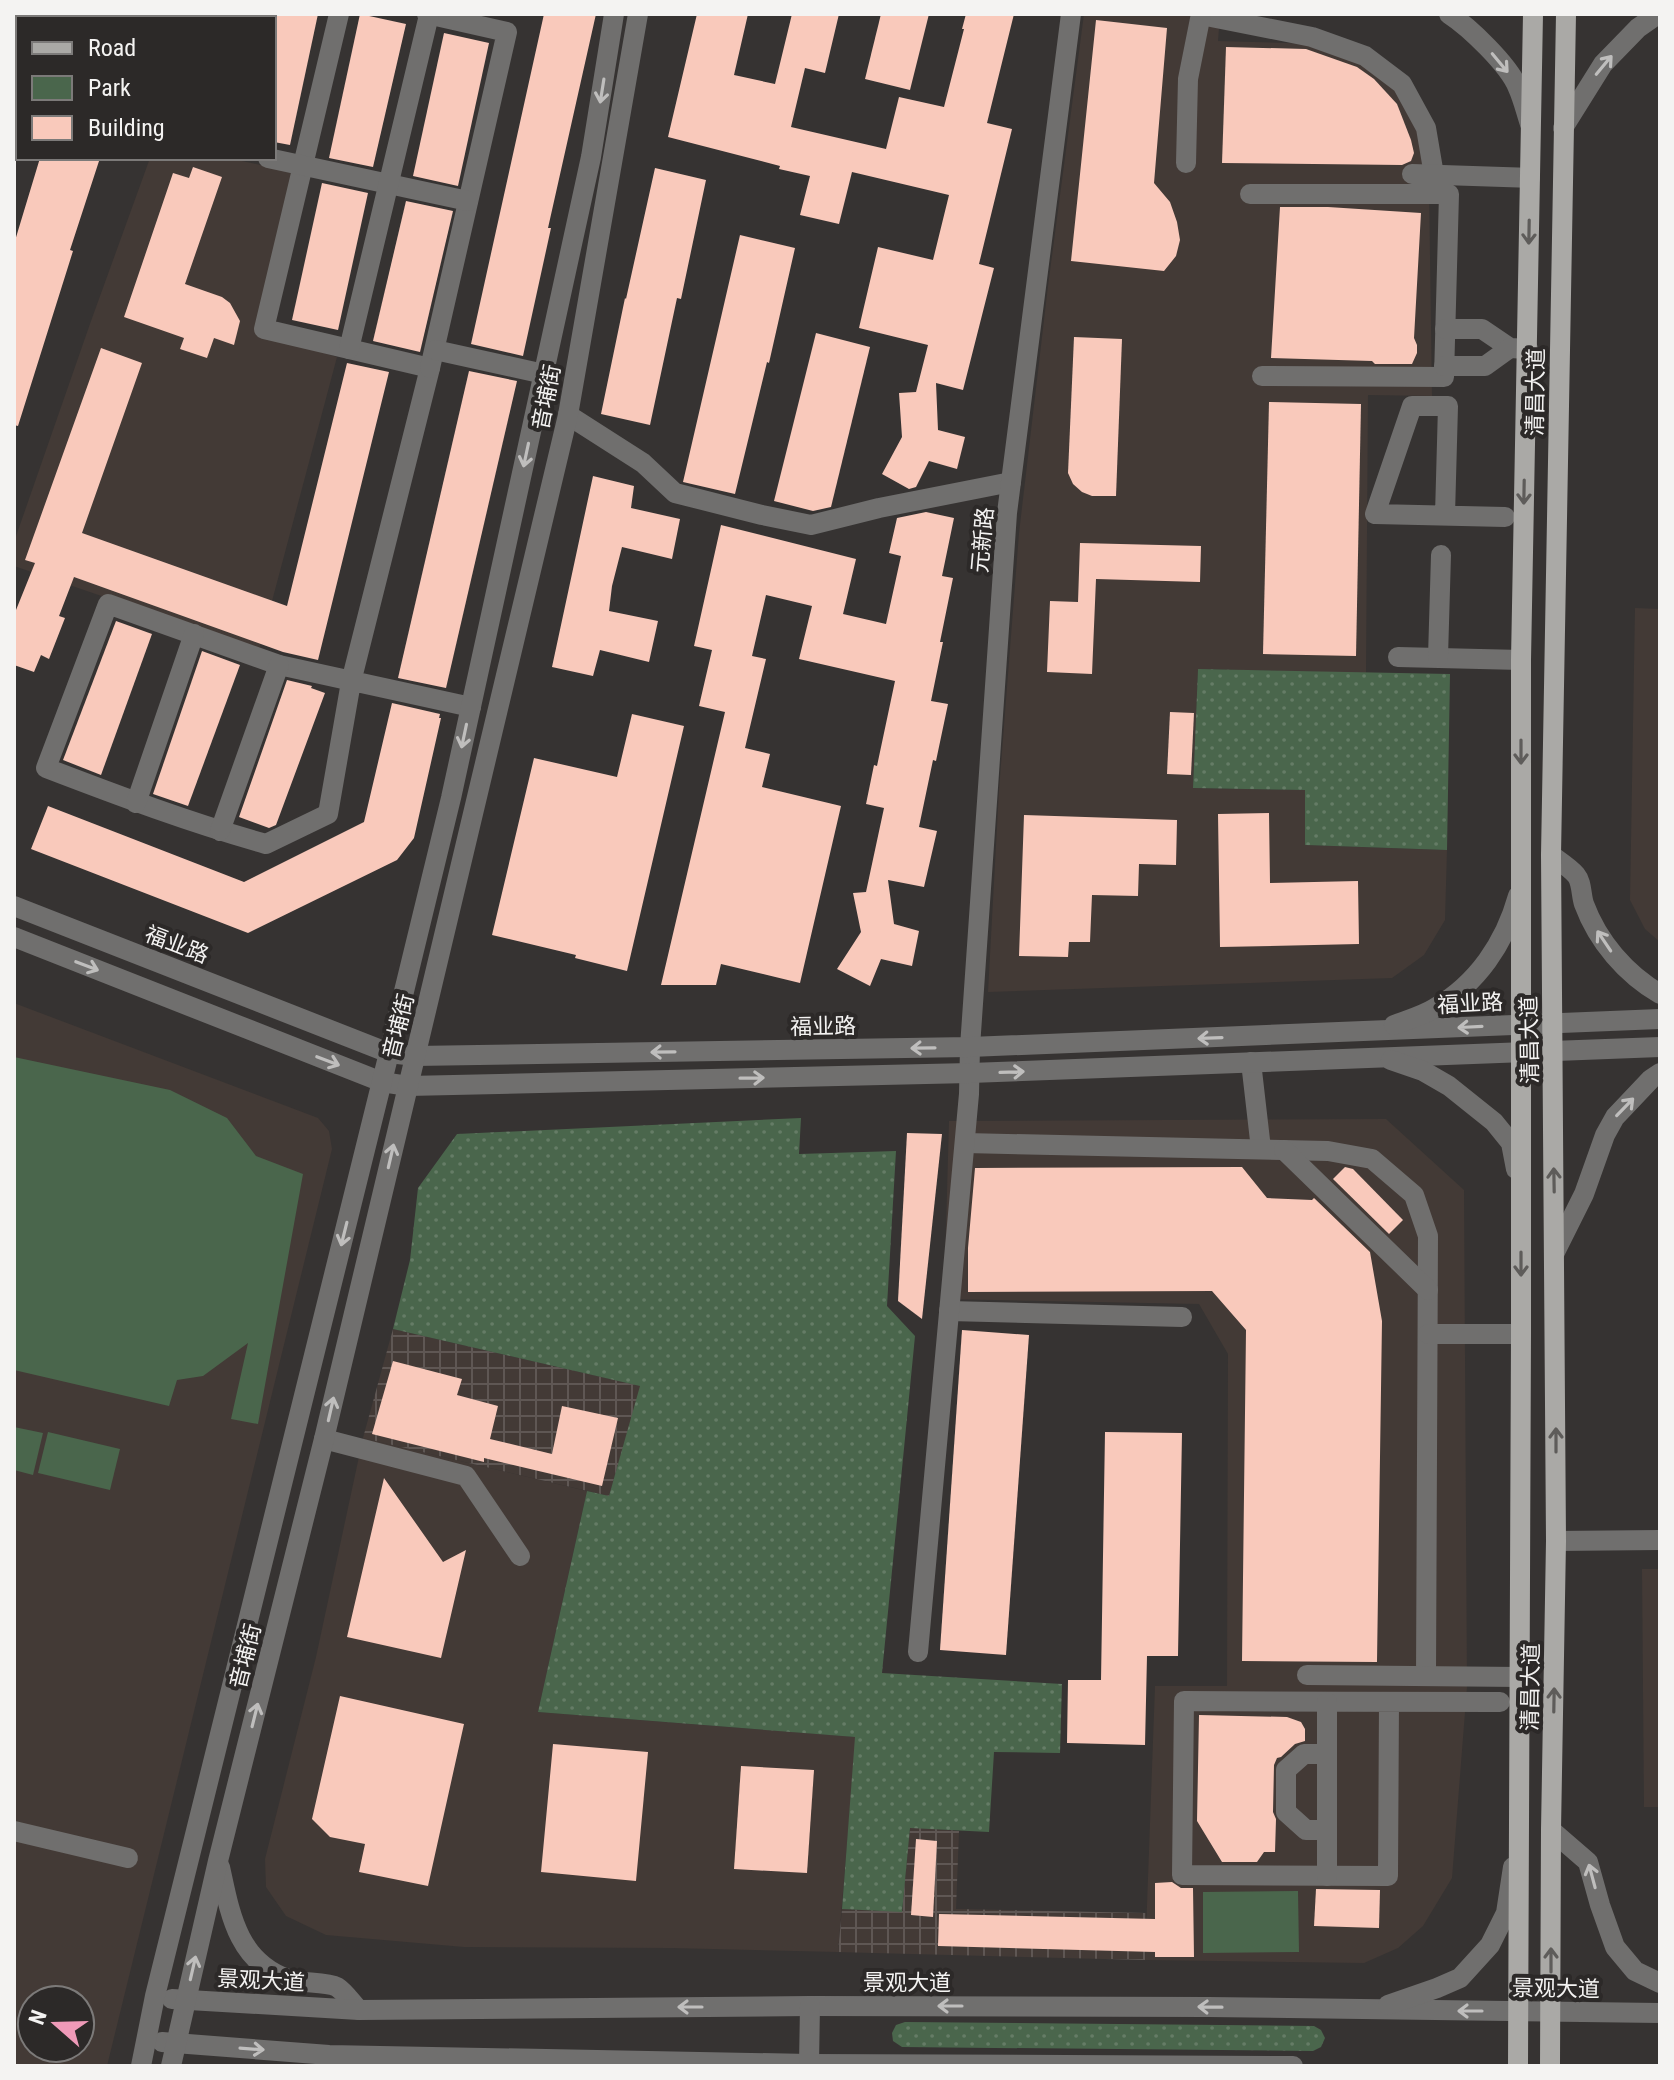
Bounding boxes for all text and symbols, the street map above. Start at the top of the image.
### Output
legend [16,16,276,160]
text: Road [88,34,136,62]
one-way arrow [1491,52,1509,73]
one-way arrow [1595,55,1613,76]
text: Park [88,74,131,102]
one-way arrow [593,78,608,103]
text: Building [88,114,165,142]
one-way arrow [1521,218,1537,245]
street label: 清昌大道 [1522,348,1549,436]
street label: 音埔街 [528,362,565,432]
one-way arrow [518,442,533,468]
one-way arrow [1517,478,1532,505]
street label: 元新路 [967,506,998,574]
one-way arrow [456,723,471,749]
one-way arrow [1513,738,1529,765]
street label: 福业路 [142,921,212,968]
one-way arrow [1596,930,1612,952]
one-way arrow [74,959,99,974]
street label: 福业路 [1436,989,1504,1018]
street label: 音埔街 [378,991,419,1061]
street label: 清昌大道 [1516,996,1543,1084]
street label: 福业路 [790,1013,856,1040]
one-way arrow [1457,1020,1484,1035]
one-way arrow [1197,1030,1224,1045]
one-way arrow [910,1040,937,1056]
one-way arrow [650,1045,677,1060]
one-way arrow [316,1055,340,1069]
one-way arrow [998,1064,1025,1079]
one-way arrow [738,1070,765,1086]
one-way arrow [1615,1098,1634,1117]
one-way arrow [384,1143,399,1169]
one-way arrow [1547,1167,1562,1194]
one-way arrow [336,1221,351,1247]
one-way arrow [1513,1250,1529,1277]
one-way arrow [324,1396,339,1422]
one-way arrow [1548,1427,1564,1454]
street label: 音埔街 [225,1621,266,1691]
street label: 清昌大道 [1517,1643,1544,1731]
one-way arrow [1546,1687,1561,1714]
one-way arrow [248,1703,263,1729]
one-way arrow [1584,1863,1599,1889]
one-way arrow [1543,1947,1559,1974]
one-way arrow [186,1956,201,1981]
street label: 景观大道 [216,1966,306,1995]
street label: 景观大道 [863,1970,951,1995]
street label: 景观大道 [1512,1975,1600,2002]
north arrow [16,1984,96,2064]
one-way arrow [937,1998,964,2014]
one-way arrow [677,1999,704,2015]
one-way arrow [1197,1999,1224,2015]
one-way arrow [1457,2003,1484,2019]
text: N [24,2007,52,2028]
one-way arrow [238,2042,265,2057]

